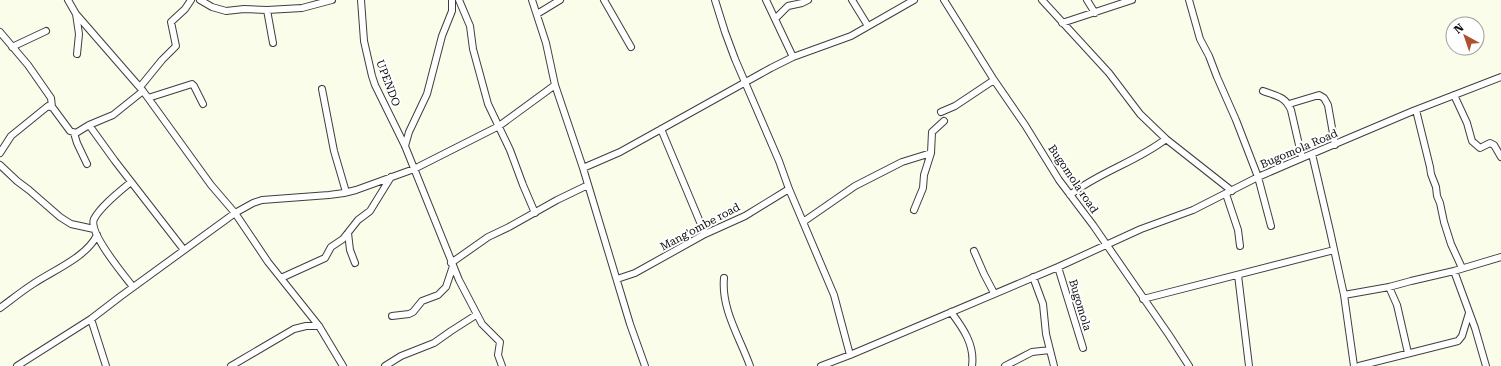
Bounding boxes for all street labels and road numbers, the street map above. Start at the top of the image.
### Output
street label: UPENDO [373,58,403,108]
street label: Bugomola Road [1258,127,1340,171]
street label: Bugomola road [1045,142,1101,216]
street label: Mang'ombe road [658,201,742,253]
street label: Bugomola [1066,278,1094,332]

